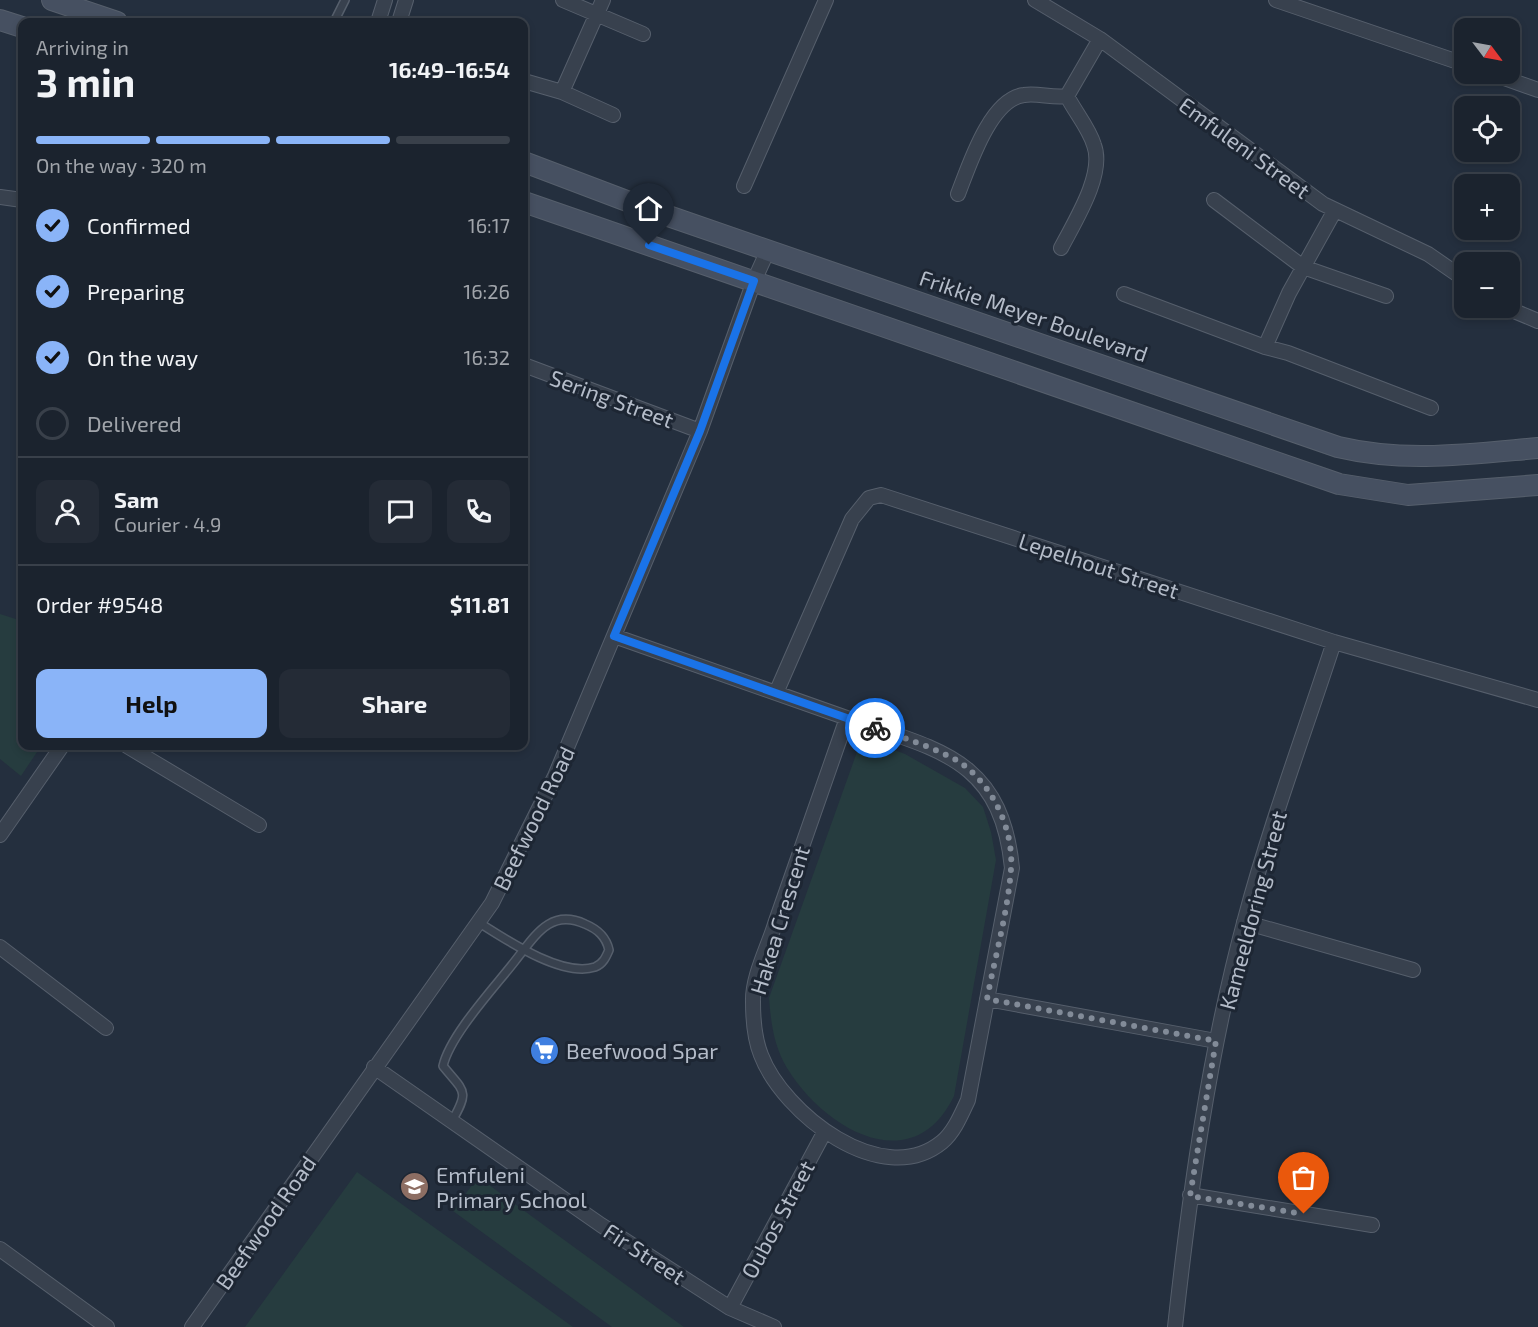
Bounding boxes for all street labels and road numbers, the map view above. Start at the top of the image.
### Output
street label: Emfuleni Street [1175,91,1315,203]
street label: Frikkie Meyer Boulevard [916,264,1152,366]
street label: Sering Street [547,364,677,432]
street label: Lepelhout Street [1016,527,1182,603]
street label: Beefwood Road [487,742,579,894]
street label: Kameeldoring Street [1213,808,1291,1012]
street label: Hakea Crescent [744,843,814,997]
street label: Beefwood Road [209,1150,321,1294]
street label: Oubos Street [735,1156,819,1282]
street label: Fir Street [599,1217,691,1289]

